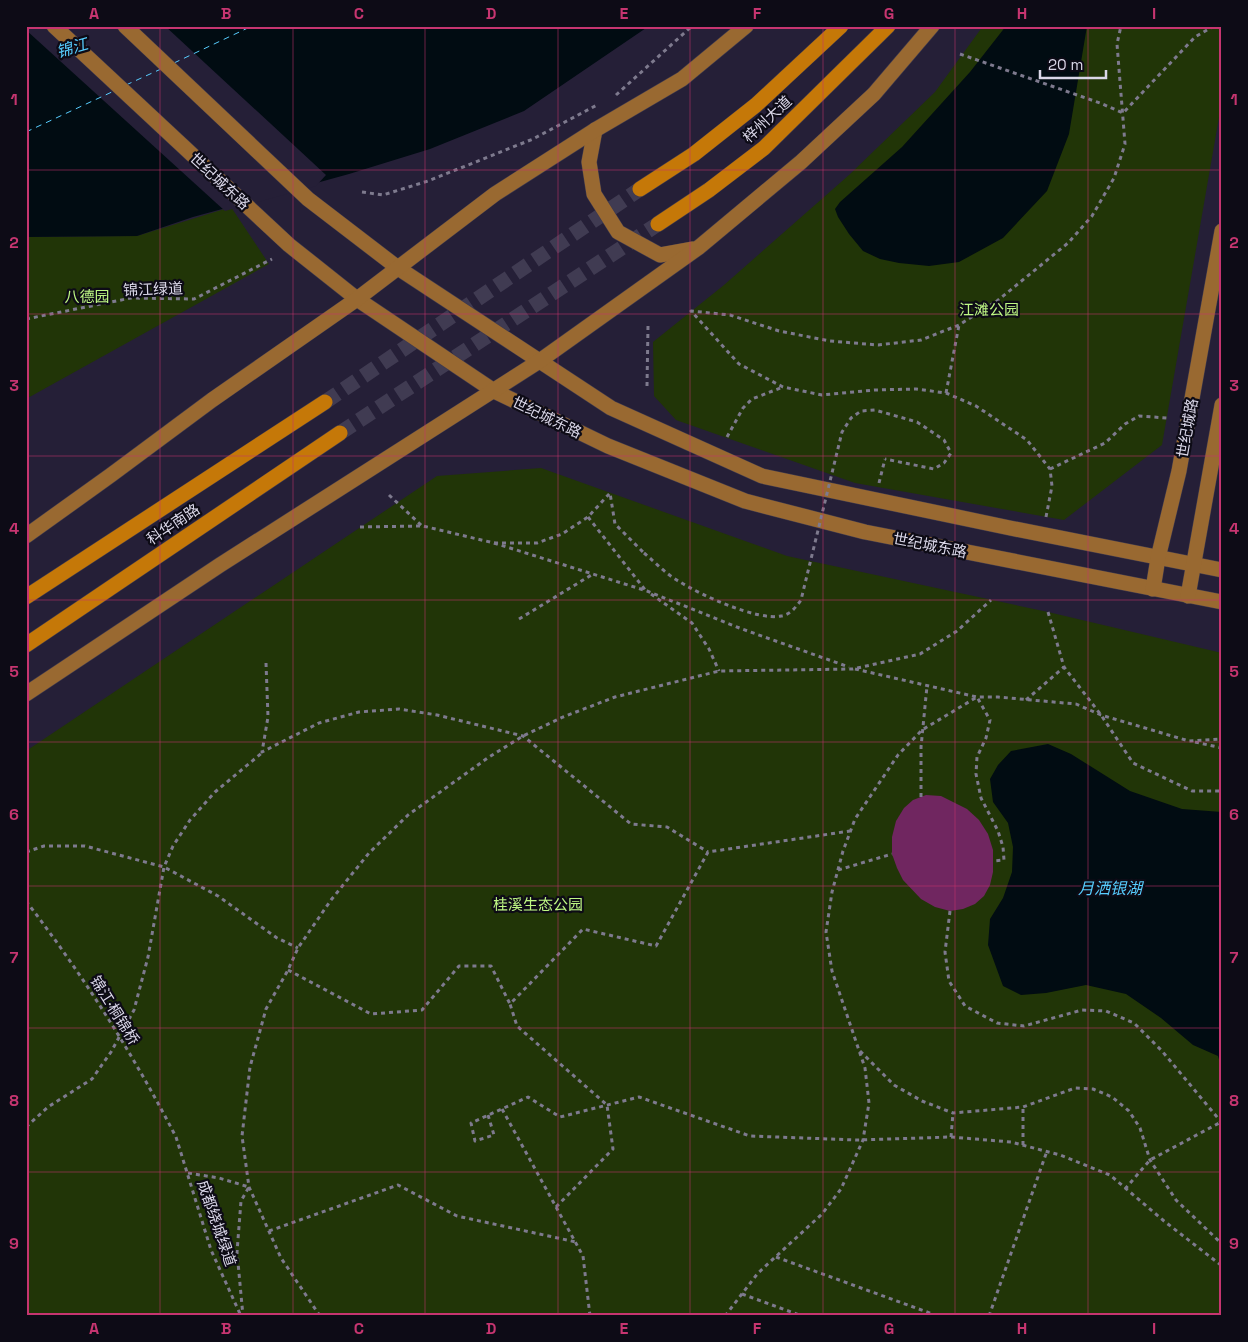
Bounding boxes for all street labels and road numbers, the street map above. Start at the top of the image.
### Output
street label: 梓州大道 [739,92,795,146]
street label: 世纪城东路 [186,148,254,214]
street label: 锦江绿道 [123,278,183,300]
street label: 世纪城东路 [509,392,585,442]
street label: 世纪城路 [1172,397,1202,459]
street label: 科华南路 [143,499,203,549]
street label: 世纪城东路 [891,529,969,561]
street label: 锦江·桐锦桥 [86,972,144,1048]
street label: 成都绕城绿道 [193,1177,241,1269]

